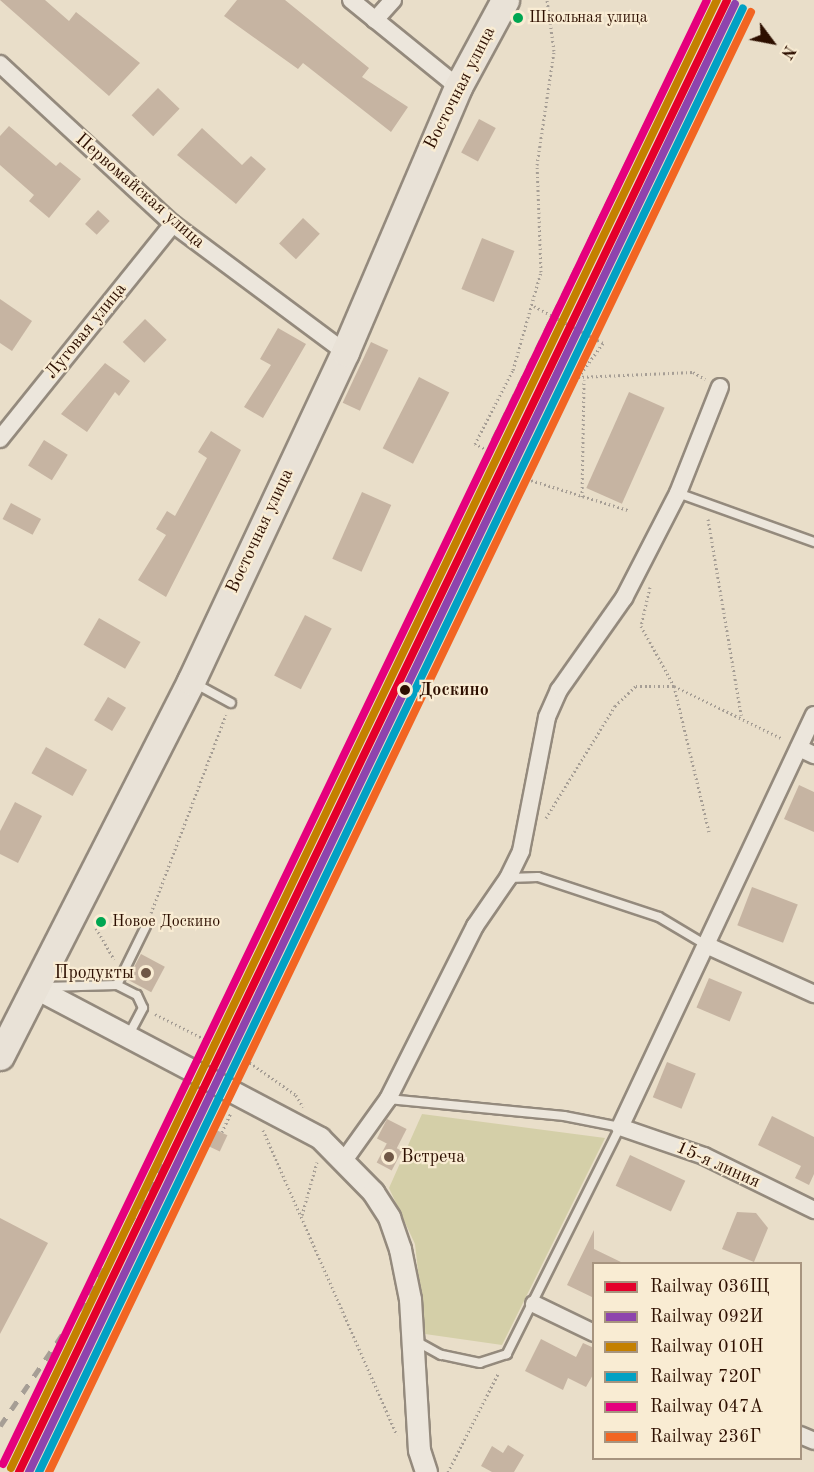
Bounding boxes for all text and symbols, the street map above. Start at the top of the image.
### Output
place label: Школьная улица [529,8,648,28]
marker: Школьная улица [512,12,524,24]
north arrow [742,12,802,72]
street label: Восточная улица [420,23,500,153]
text: N [777,42,797,61]
street label: Первомайская улица [71,129,209,253]
street label: Луговая улица [41,279,131,383]
street label: Восточная улица [222,465,298,597]
place label: Доскино [419,679,489,701]
marker: Доскино [396,681,414,699]
place label: Новое Доскино [112,912,220,932]
marker: Новое Доскино [95,916,107,928]
place label: Продукты [54,962,134,984]
marker: Продукты [139,966,153,980]
street label: 15-я линия [673,1137,763,1193]
place label: Встреча [401,1146,465,1168]
marker: Встреча [382,1150,396,1164]
legend [592,1262,802,1460]
text: Railway 036Щ [650,1278,769,1296]
text: Railway 092И [650,1308,763,1326]
text: Railway 010Н [650,1338,764,1356]
text: Railway 720Г [650,1368,761,1386]
text: Railway 047А [650,1398,763,1416]
text: Railway 236Г [650,1428,761,1446]

